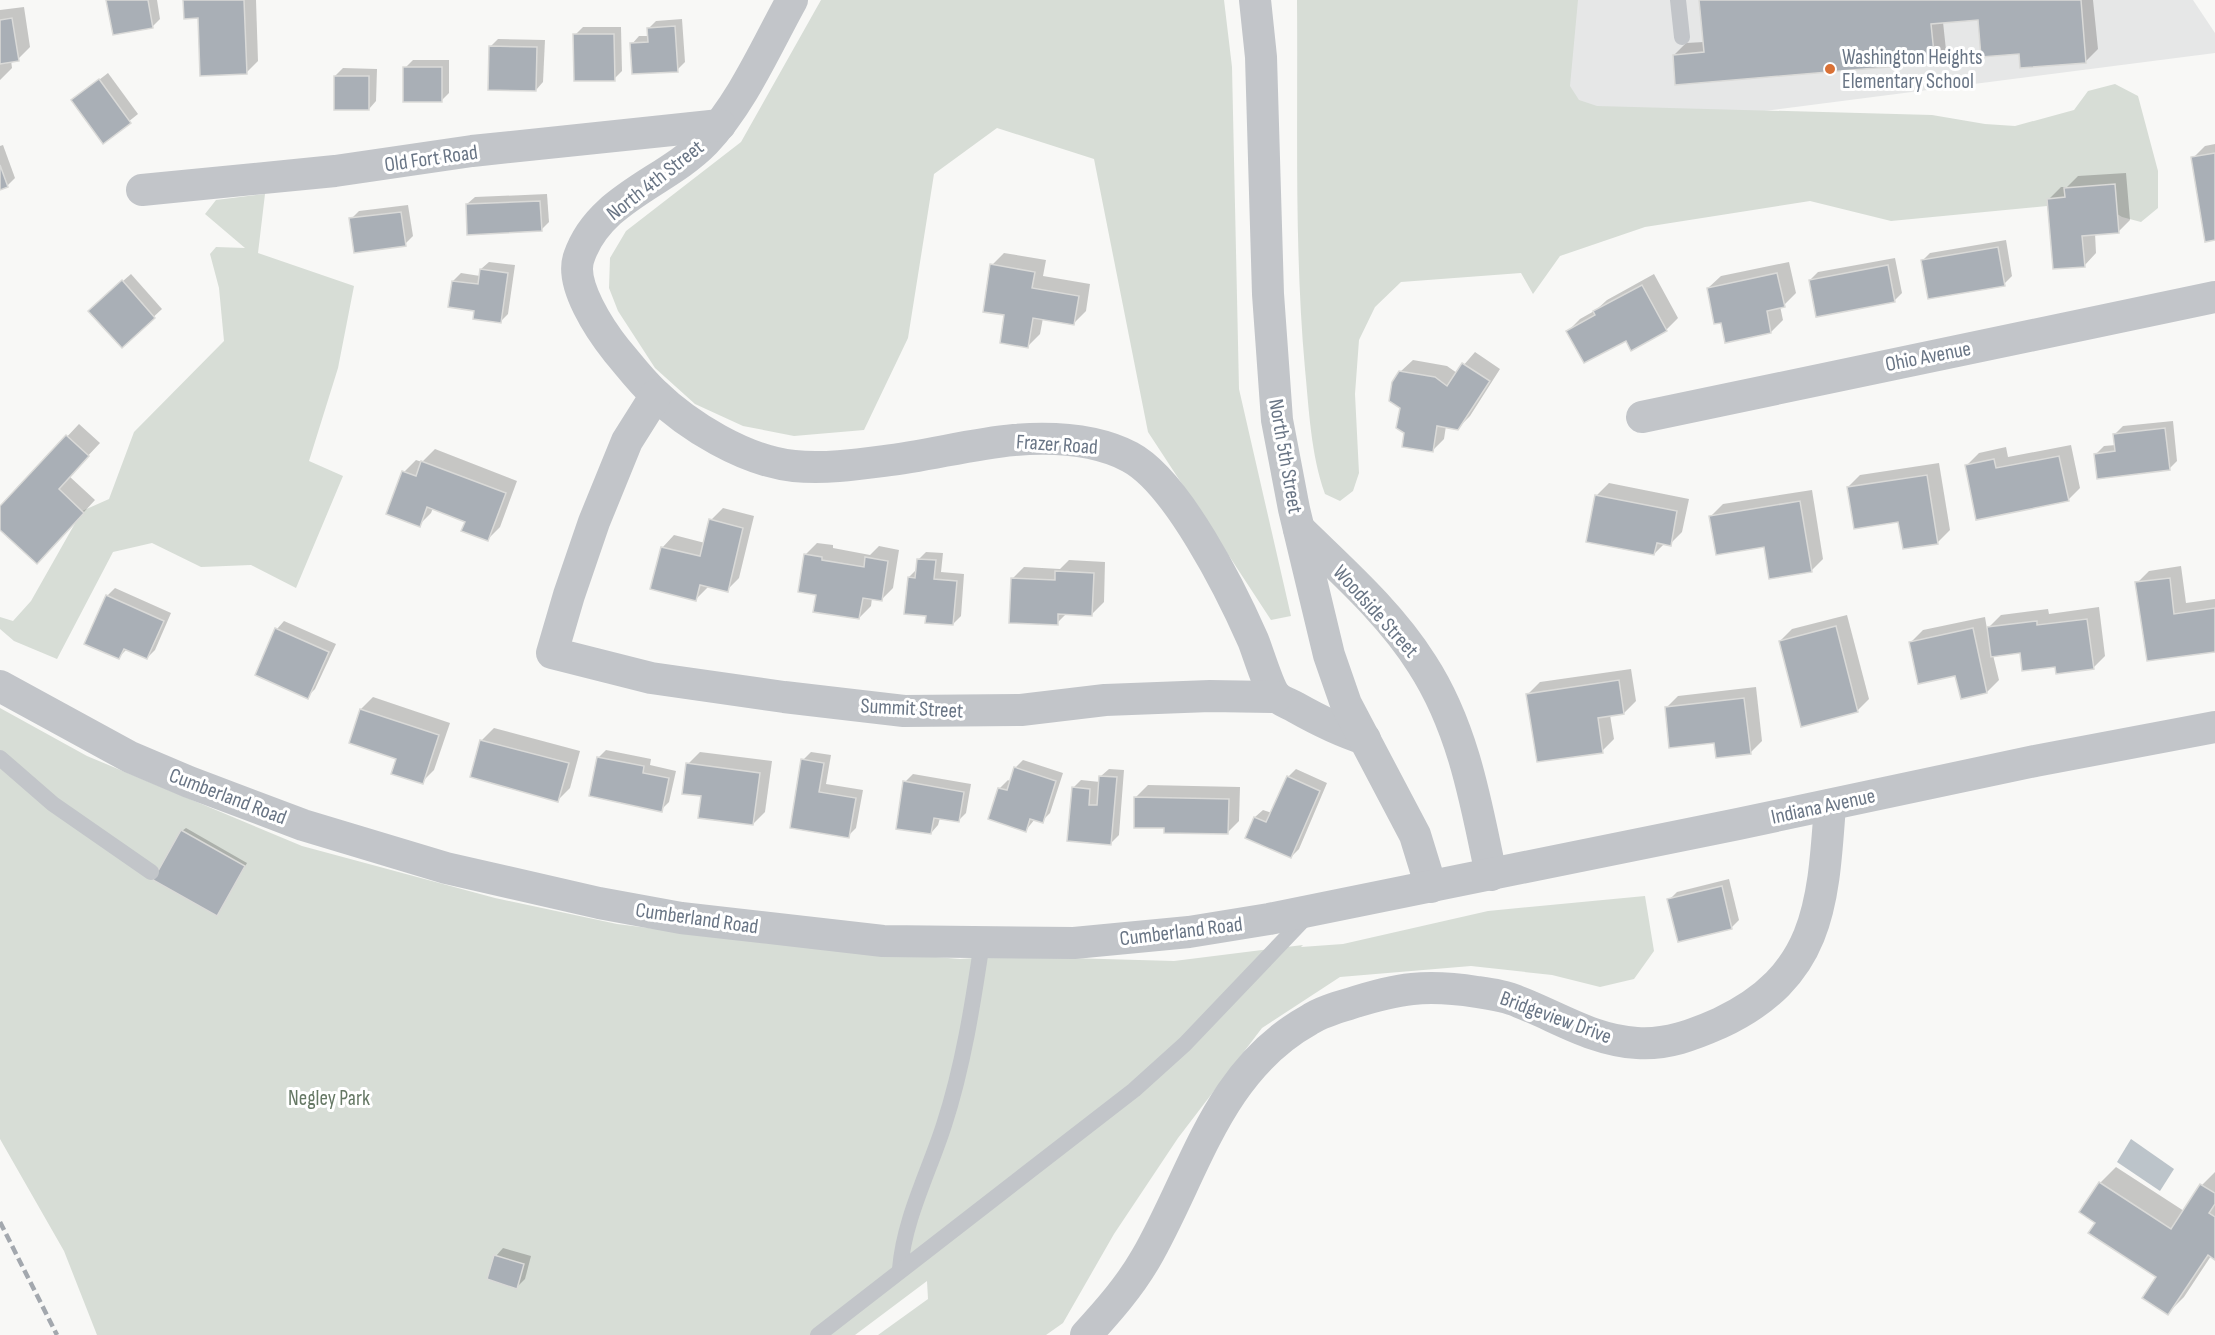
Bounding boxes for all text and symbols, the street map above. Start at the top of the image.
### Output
place label: Washington Heights Elementary School [1842,45,1983,94]
marker: Washington Heights Elementary School [1823,62,1837,76]
street label: North 4th Street [602,135,709,226]
street label: Old Fort Road [383,140,479,177]
street label: Ohio Avenue [1883,336,1973,377]
street label: North 5th Street [1263,397,1308,515]
street label: Frazer Road [1015,429,1099,460]
street label: Woodside Street [1328,560,1424,663]
street label: Summit Street [860,693,964,724]
street label: Cumberland Road [166,763,290,830]
street label: Indiana Avenue [1769,783,1877,830]
street label: Cumberland Road [634,898,760,939]
street label: Cumberland Road [1118,912,1244,951]
street label: Bridgeview Drive [1497,986,1615,1049]
park label: Negley Park [288,1086,370,1111]

